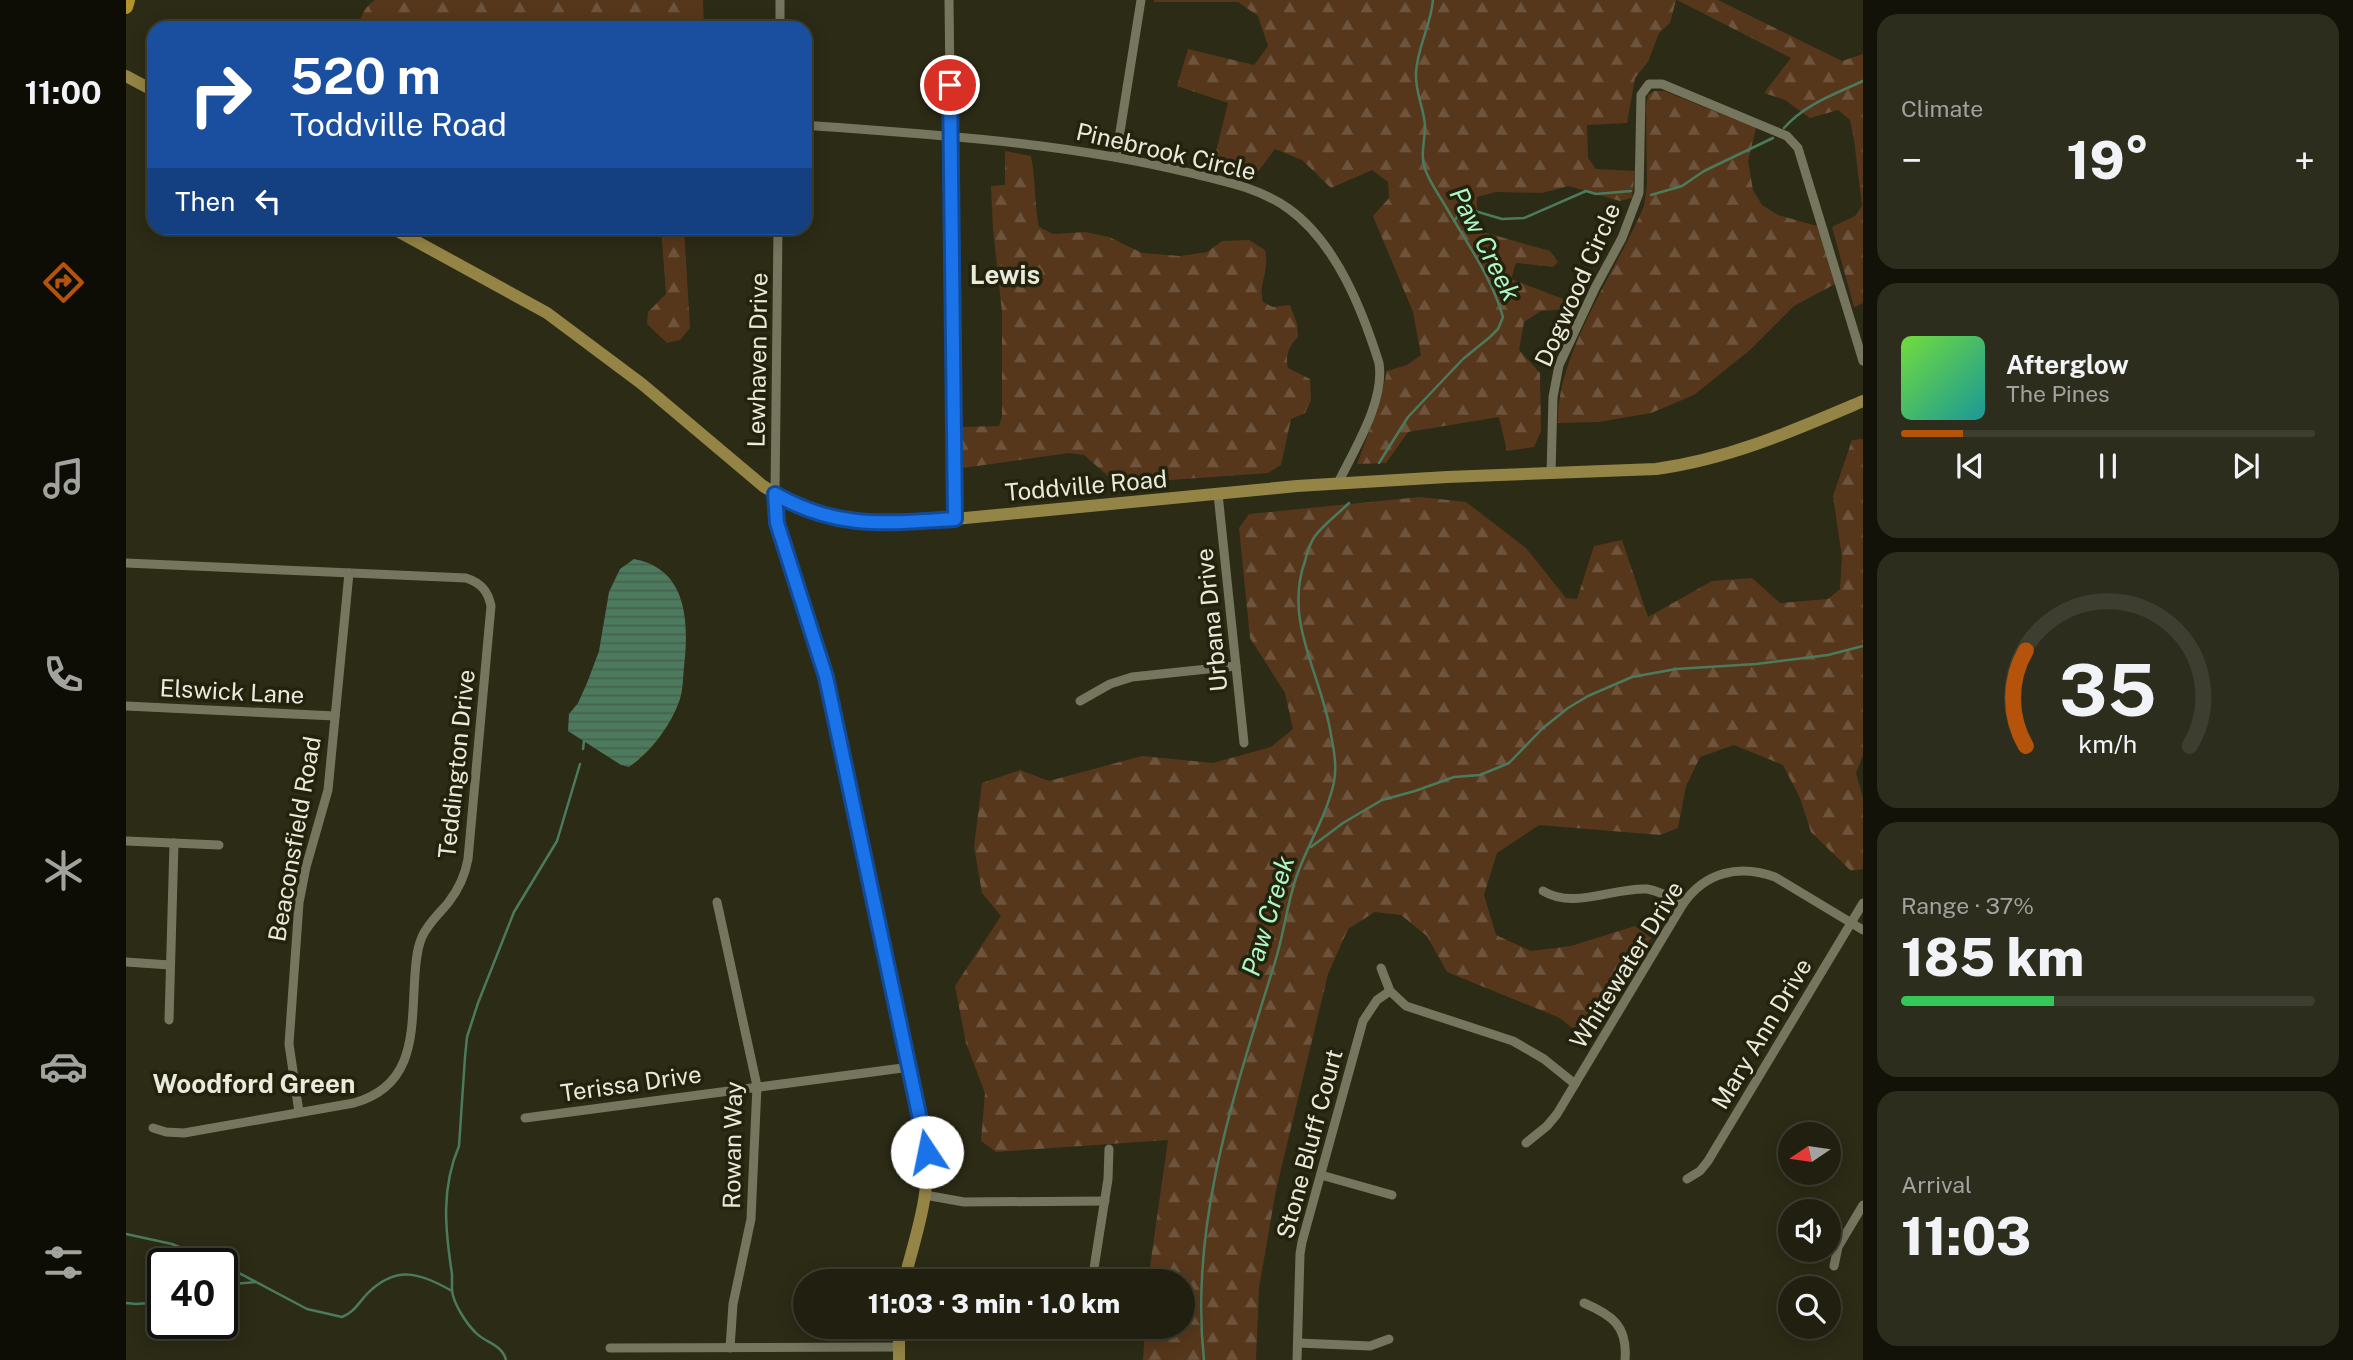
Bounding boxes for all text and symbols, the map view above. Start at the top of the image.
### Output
text: 520 m [290,47,441,105]
icon: right [175,49,266,140]
pin [920,55,980,115]
icon: arrive [931,66,969,104]
text: 11:00 [24,74,102,111]
text: Climate [1901,95,1983,122]
text: Toddville Road [290,106,507,143]
street label: Pinebrook Circle [1074,117,1259,185]
text: 19° [2067,130,2149,191]
text: − [1901,138,1922,183]
text: + [2294,138,2315,183]
icon: left [249,182,287,220]
water label: Paw Creek [1444,182,1527,306]
text: Then [175,186,235,217]
street label: Dogwood Circle [1529,199,1626,371]
icon: directions [39,258,88,307]
district label: Lewis [970,259,1040,290]
street label: Lewhaven Drive [741,272,773,448]
text: Afterglow [2006,349,2129,380]
text: The Pines [2006,380,2110,407]
icon: previous [1951,447,1989,485]
icon: pause [2089,447,2127,485]
icon: next [2227,447,2265,485]
icon: music [39,454,88,503]
street label: Toddville Road [1004,464,1168,506]
street label: Urbana Drive [1190,547,1232,693]
text: 35 [2059,647,2157,732]
icon: phone [39,650,88,699]
street label: Teddington Drive [432,668,480,860]
street label: Elswick Lane [159,673,305,709]
text: km/h [2079,729,2137,759]
street label: Beaconsfield Road [262,734,326,944]
icon: climate [39,846,88,895]
water label: Paw Creek [1235,852,1300,980]
street label: Whitewater Drive [1564,876,1689,1053]
text: Range · 37% [1901,892,2034,919]
text: 185 km [1901,927,2084,988]
street label: Mary Ann Drive [1705,953,1817,1114]
icon: car [39,1042,88,1091]
street label: Stone Bluff Court [1270,1046,1348,1242]
street label: Terissa Drive [558,1059,703,1107]
district label: Woodford Green [153,1068,355,1099]
street label: Rowan Way [717,1081,747,1209]
position arrow [890,1115,964,1189]
north arrow [1778,1122,1841,1185]
map controls [1778,1122,1841,1339]
text: Arrival [1901,1171,1972,1198]
button: sound [1778,1199,1841,1262]
text: 11:03 [1901,1206,2031,1267]
icon: filters [39,1238,88,1287]
speed limit sign: 40 [147,1248,238,1339]
button: search [1778,1276,1841,1339]
text: 11:03 · 3 min · 1.0 km [868,1288,1120,1319]

